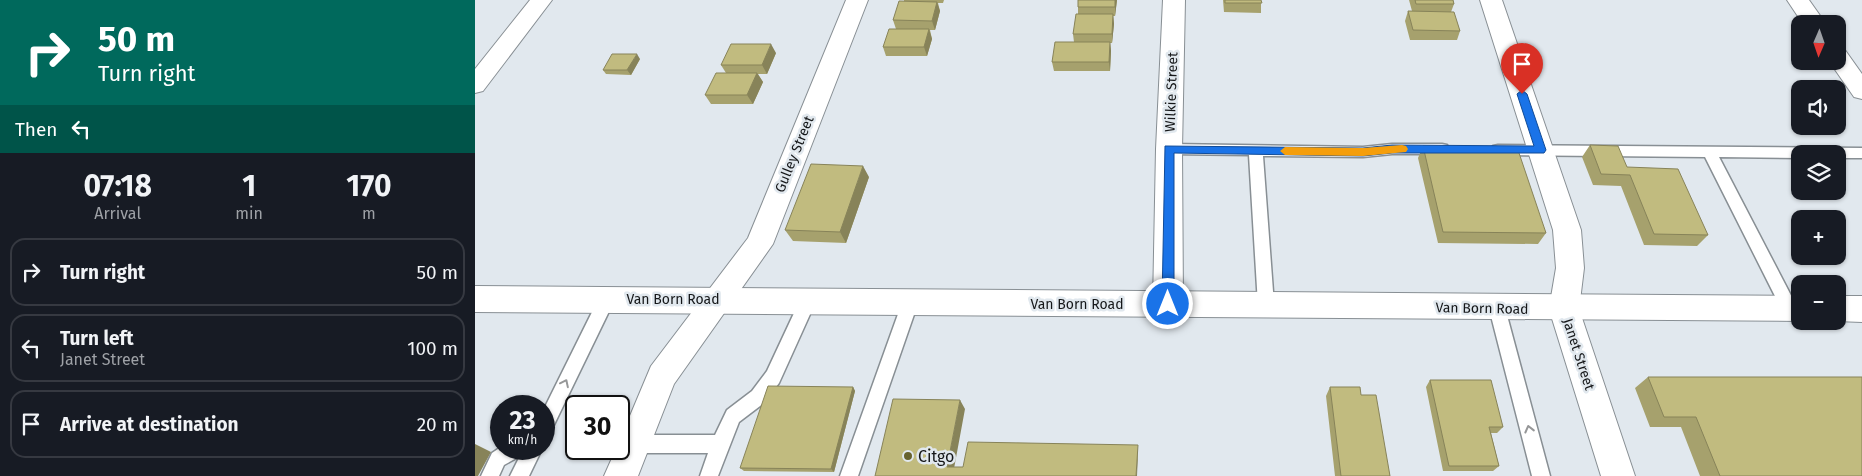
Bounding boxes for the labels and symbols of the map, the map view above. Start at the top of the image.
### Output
north arrow [1791,15,1846,70]
pin [1501,43,1543,94]
street label: Wilkie Street [1162,51,1181,132]
street label: Gulley Street [771,112,818,195]
position arrow [1141,277,1193,329]
street label: Van Born Road [626,291,720,308]
street label: Van Born Road [1030,296,1124,313]
street label: Van Born Road [1435,299,1529,318]
street label: Janet Street [1559,316,1598,393]
one-way arrow [559,380,569,389]
speed limit sign: 30 [565,395,630,460]
one-way arrow [1524,424,1535,433]
place label: Citgo [918,447,954,466]
marker: Citgo [902,450,914,462]

